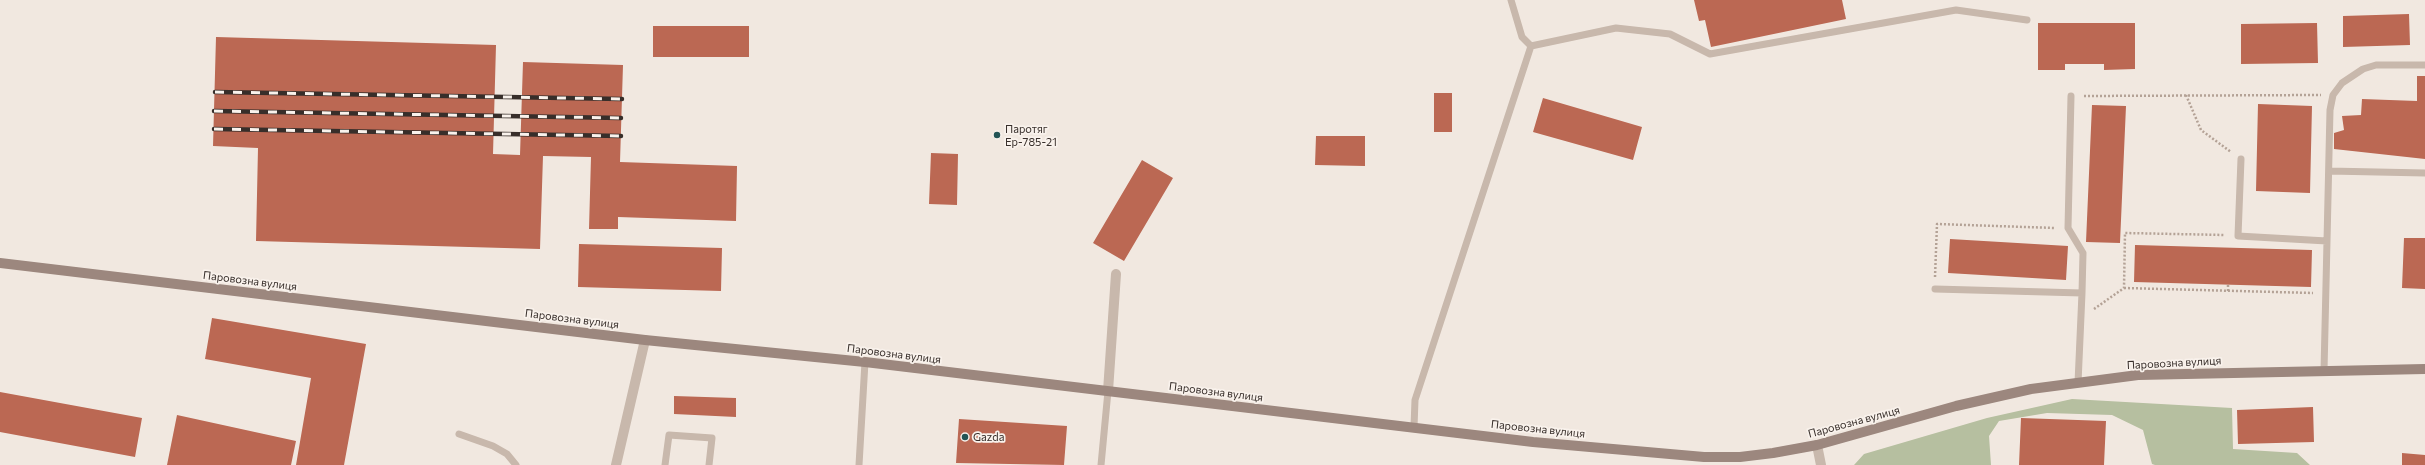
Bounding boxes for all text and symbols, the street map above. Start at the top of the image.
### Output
place label: Паротяг Ер-785-21 [1005,122,1057,148]
marker: Паротяг Ер-785-21 [992,130,1002,140]
street label: Паровозна вулиця [202,269,298,293]
street label: Паровозна вулиця [524,307,620,331]
street label: Паровозна вулиця [846,342,942,366]
street label: Паровозна вулиця [2126,354,2222,372]
street label: Паровозна вулиця [1168,380,1264,404]
street label: Паровозна вулиця [1807,403,1901,441]
street label: Паровозна вулиця [1490,417,1586,441]
place label: Gazda [973,430,1004,444]
marker: Gazda [960,432,970,442]

